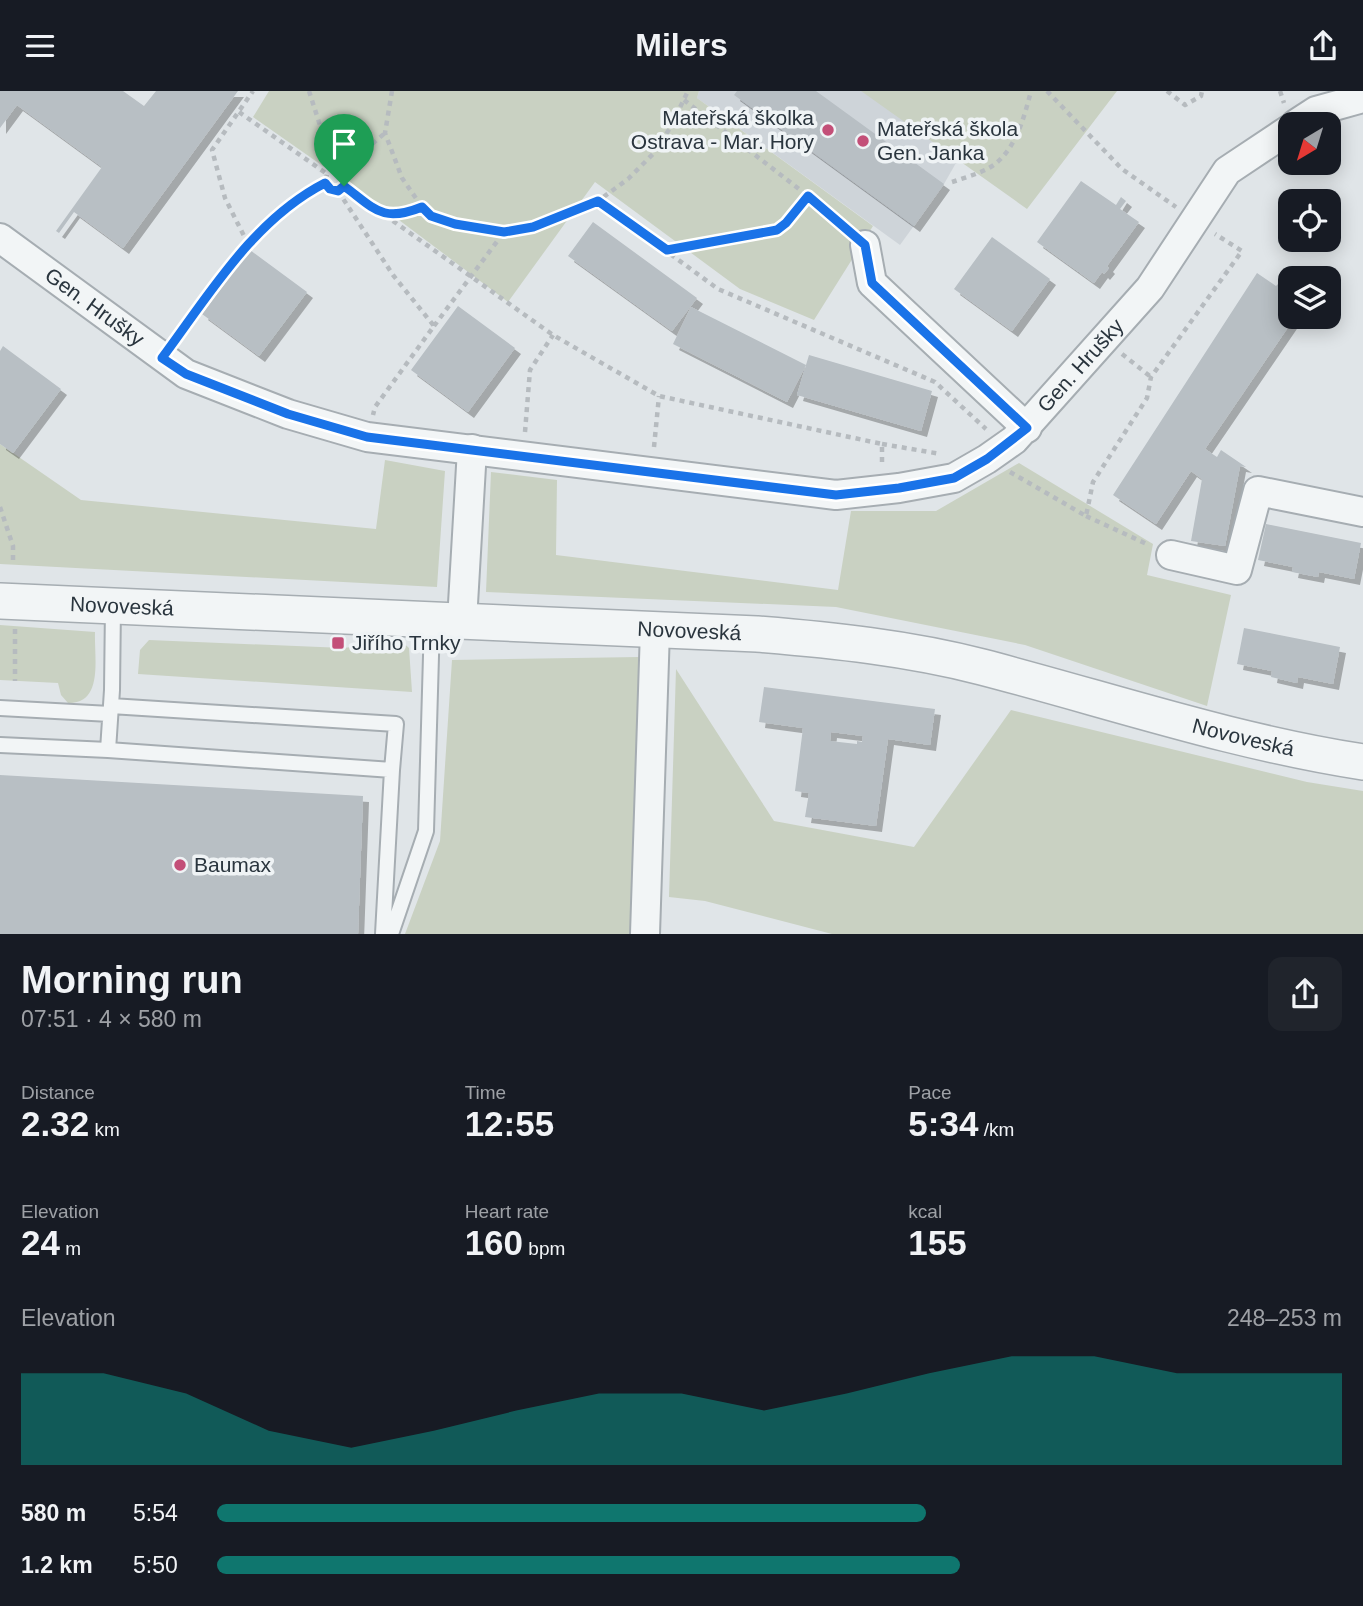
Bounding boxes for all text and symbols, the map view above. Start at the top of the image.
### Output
icon: menu [21,27,59,65]
text: Milers [635,27,728,63]
icon: share [1304,27,1342,65]
place label: Mateřská školka Ostrava - Mar. Hory [631,106,814,153]
north arrow [1278,112,1340,175]
map controls [1278,112,1341,329]
pin [314,114,374,186]
place label: Mateřská škola Gen. Janka [877,117,1019,164]
marker: Mateřská školka Ostrava - Mar. Hory [820,122,836,138]
icon: arrive [325,125,363,163]
marker: Mateřská škola Gen. Janka [855,133,871,149]
button: locate [1278,189,1341,252]
street label: Gen. Hrušky [41,263,149,351]
button: layers [1278,266,1341,329]
street label: Gen. Hrušky [1033,314,1128,416]
street label: Novoveská [69,592,175,620]
street label: Novoveská [637,617,742,644]
place label: Jiřího Trnky [352,631,461,654]
marker: Jiřího Trnky [330,635,346,651]
street label: Novoveská [1190,714,1297,760]
place label: Baumax [194,853,272,876]
marker: Baumax [172,857,188,873]
button: share [1268,957,1342,1031]
text: Morning run [21,959,243,1001]
text: 07:51 · 4 × 580 m [21,1006,202,1032]
text: Distance [21,1082,95,1103]
text: Time [465,1082,506,1103]
text: Pace [908,1082,952,1103]
text: 2.32 [21,1104,89,1143]
text: 12:55 [465,1104,554,1143]
text: 5:34 [908,1104,978,1143]
text: km [89,1119,120,1140]
text: /km [978,1119,1014,1140]
text: Elevation [21,1201,99,1222]
text: Heart rate [465,1201,549,1222]
text: kcal [908,1201,942,1222]
text: 24 [21,1223,60,1262]
text: 160 [465,1223,523,1262]
text: 155 [908,1223,967,1262]
text: m [60,1238,81,1259]
text: bpm [523,1238,565,1259]
text: Elevation [21,1305,116,1331]
text: 248–253 m [1227,1305,1342,1331]
text: 580 m [21,1500,86,1526]
text: 5:54 [133,1500,178,1526]
text: 1.2 km [21,1552,93,1578]
text: 5:50 [133,1552,178,1578]

